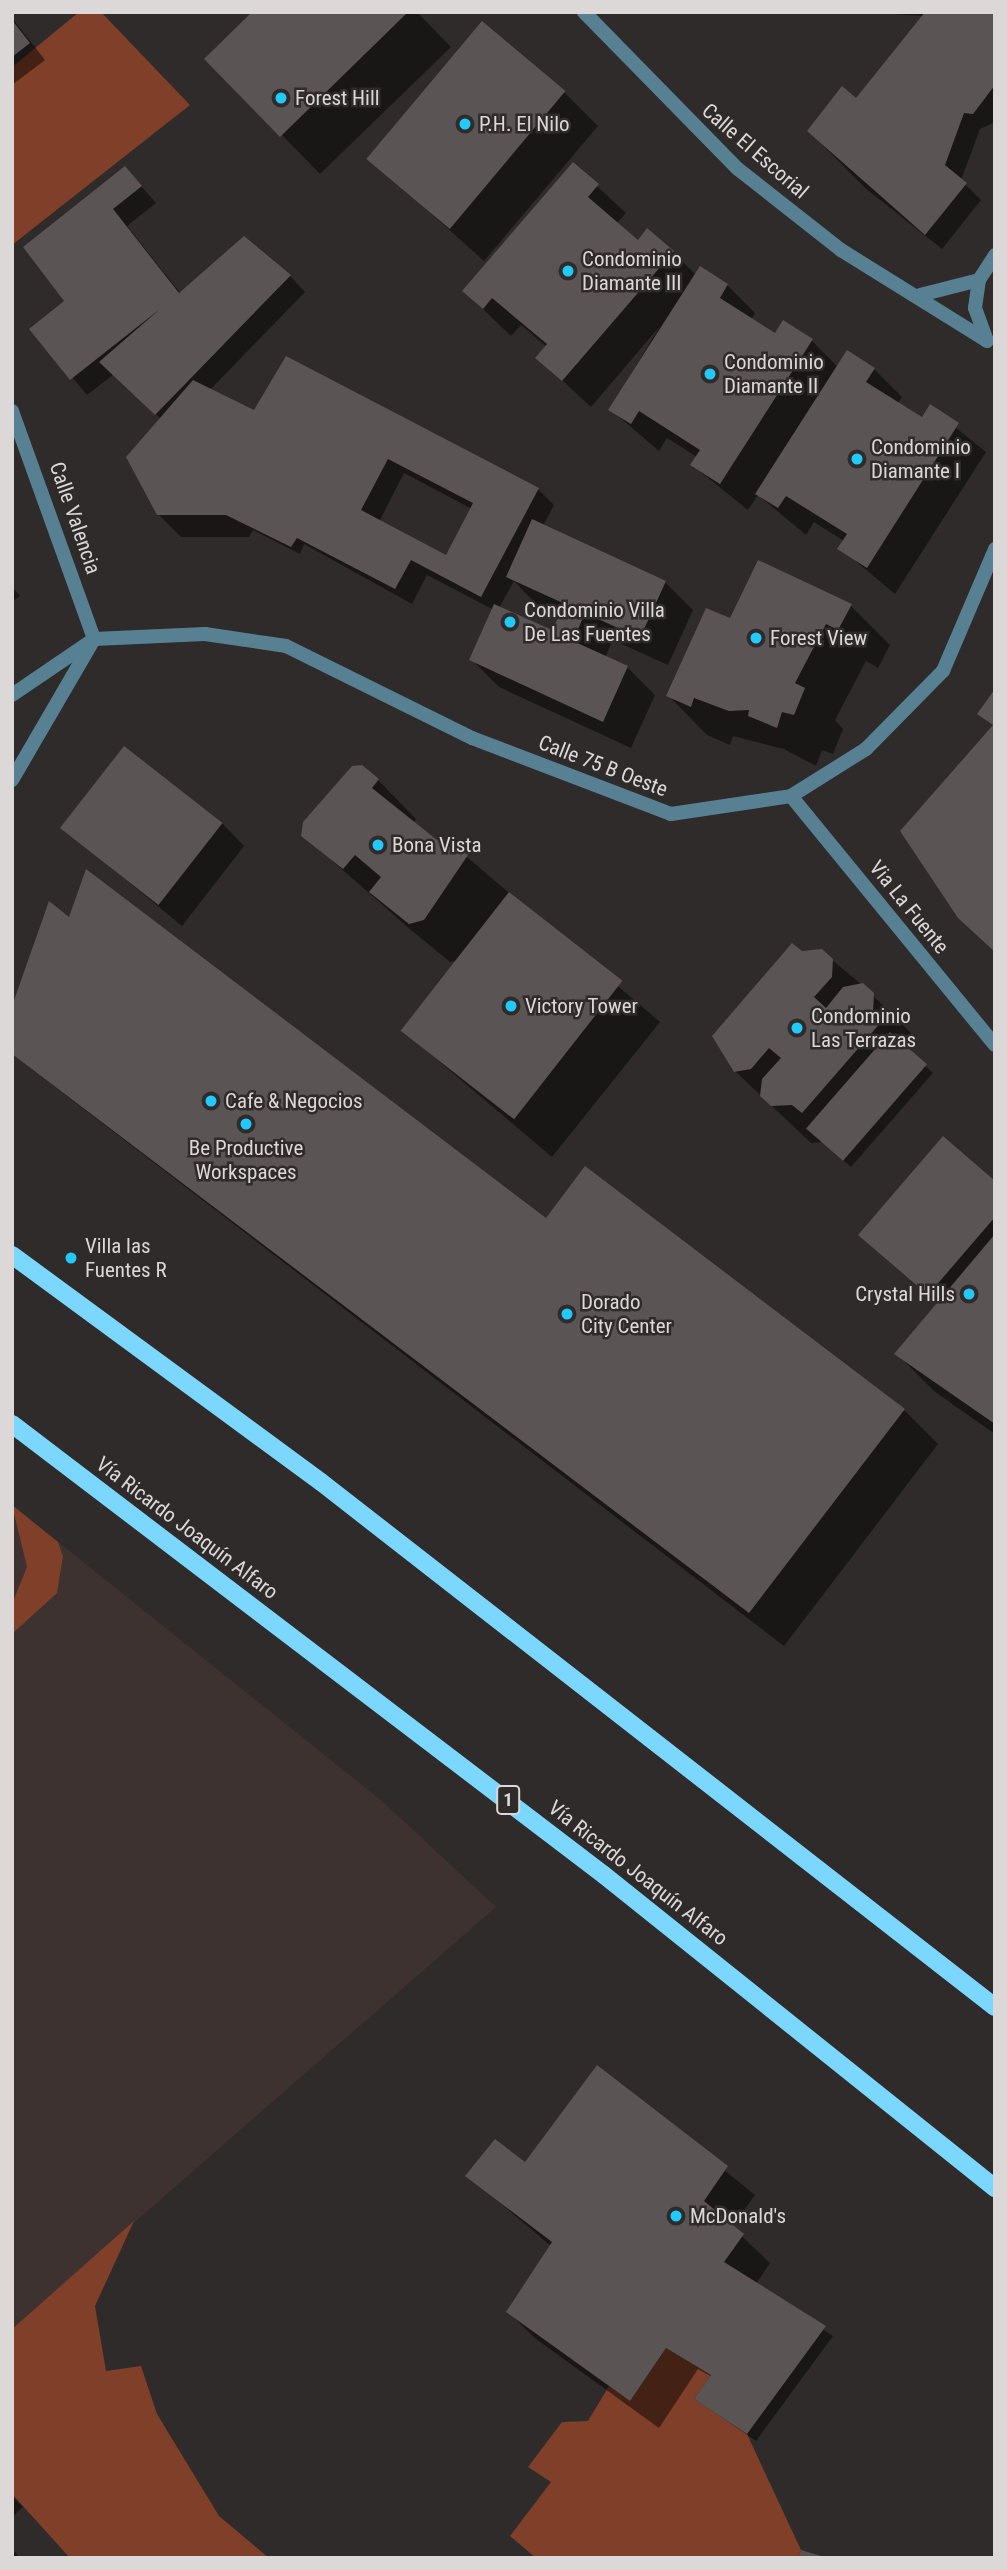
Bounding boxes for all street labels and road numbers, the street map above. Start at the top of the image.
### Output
street label: Calle El Escorial [697,98,813,204]
street label: Calle Valencia [44,459,106,577]
street label: Calle 75 B Oeste [535,730,671,802]
street label: Via La Fuente [864,855,954,959]
street label: Vía Ricardo Joaquín Alfaro [91,1451,283,1605]
road number: 1 [496,1784,520,1816]
street label: Vía Ricardo Joaquín Alfaro [543,1795,733,1951]

